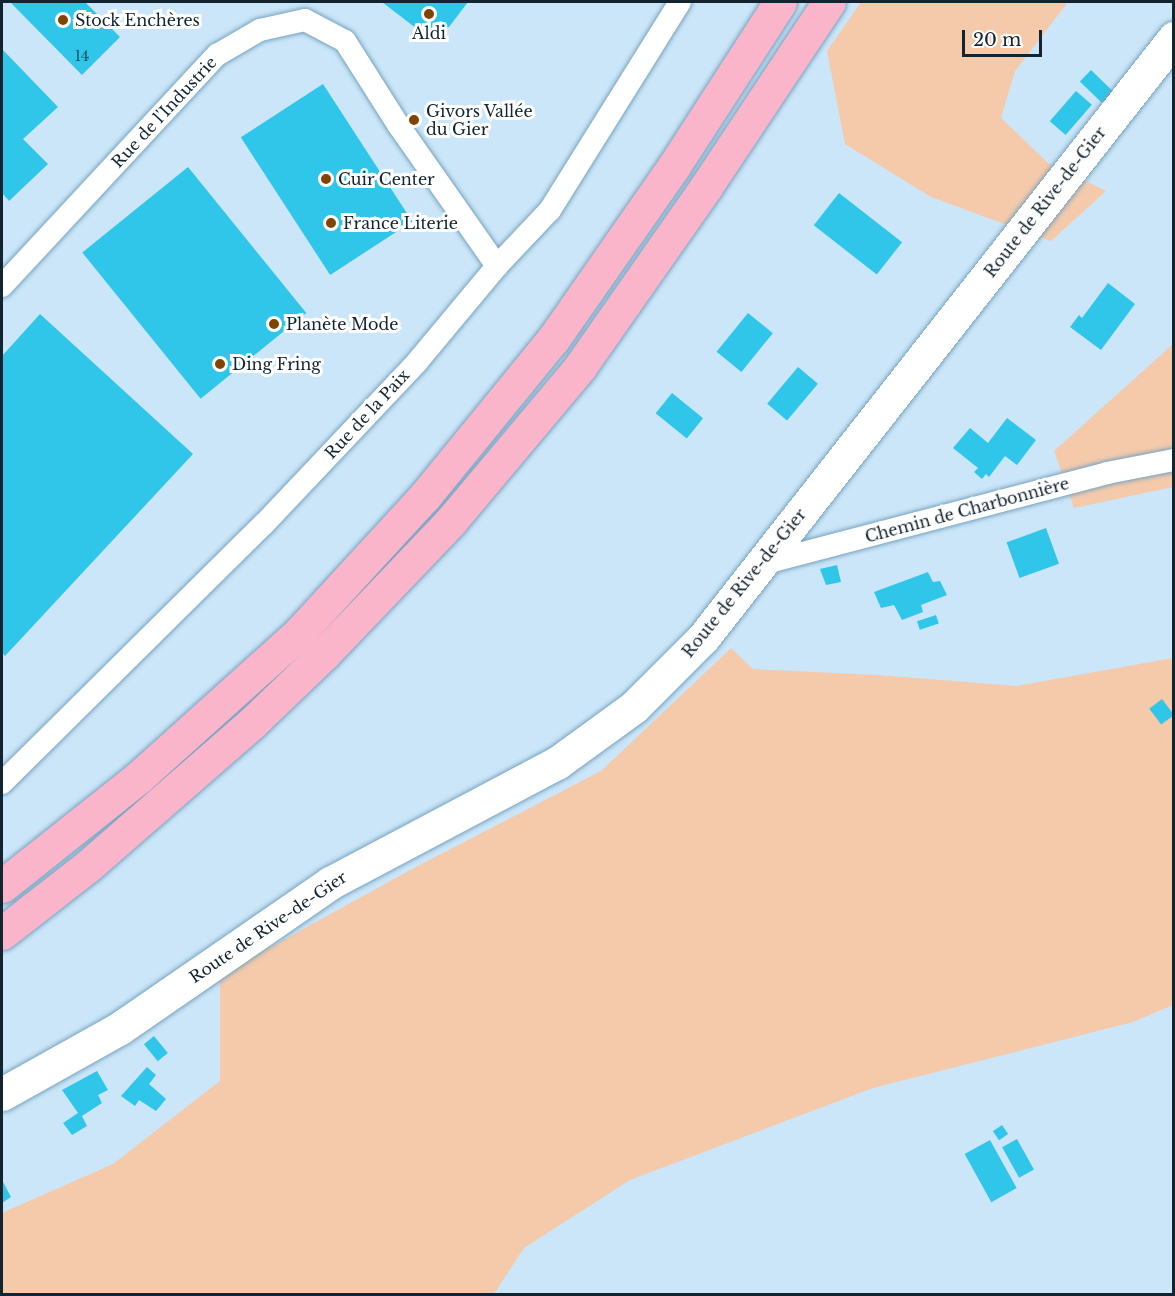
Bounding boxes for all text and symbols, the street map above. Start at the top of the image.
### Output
marker: Aldi [422,7,436,21]
place label: Stock Enchères [75,10,200,30]
marker: Stock Enchères [56,13,70,27]
scale bar [965,18,1044,56]
place label: Aldi [412,23,446,43]
text: 20 m [973,29,1021,51]
house number: 14 [75,48,89,64]
street label: Rue de l'Industrie [108,52,220,172]
place label: Givors Vallée du Gier [426,101,533,139]
marker: Givors Vallée du Gier [407,113,421,127]
street label: Route de Rive-de-Gier [980,123,1110,281]
place label: Cuir Center [338,169,435,189]
marker: Cuir Center [319,172,333,186]
place label: France Literie [343,213,458,233]
marker: France Literie [324,216,338,230]
place label: Planète Mode [286,314,398,334]
marker: Planète Mode [267,317,281,331]
place label: Ding Fring [232,354,321,374]
marker: Ding Fring [213,357,227,371]
street label: Rue de la Paix [321,365,413,463]
street label: Chemin de Charbonnière [863,474,1071,546]
street label: Route de Rive-de-Gier [678,505,810,661]
street label: Route de Rive-de-Gier [186,867,350,987]

